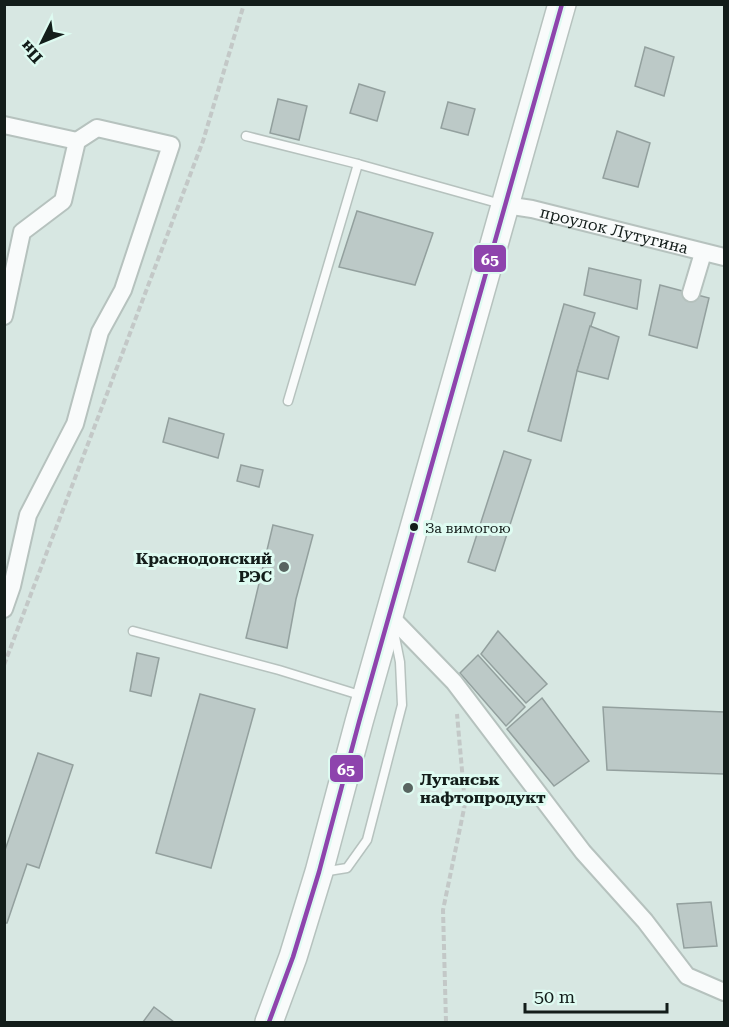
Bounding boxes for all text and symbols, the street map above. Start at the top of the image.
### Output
north arrow [12,12,72,72]
text: Пн [16,37,46,67]
street label: проулок Лутугина [538,202,690,258]
line badge: 65 [473,244,507,273]
text: 65 [481,250,499,269]
place label: За вимогою [425,520,511,536]
marker: За вимогою [408,521,420,533]
place label: Краснодонский РЭС [136,549,272,586]
marker: Краснодонский РЭС [277,560,291,574]
line badge: 65 [329,754,364,783]
text: 65 [337,760,355,779]
place label: Луганськ нафтопродукт [420,770,546,807]
marker: Луганськ нафтопродукт [401,781,415,795]
scale bar [525,976,668,1014]
text: 50 m [534,986,575,1007]

